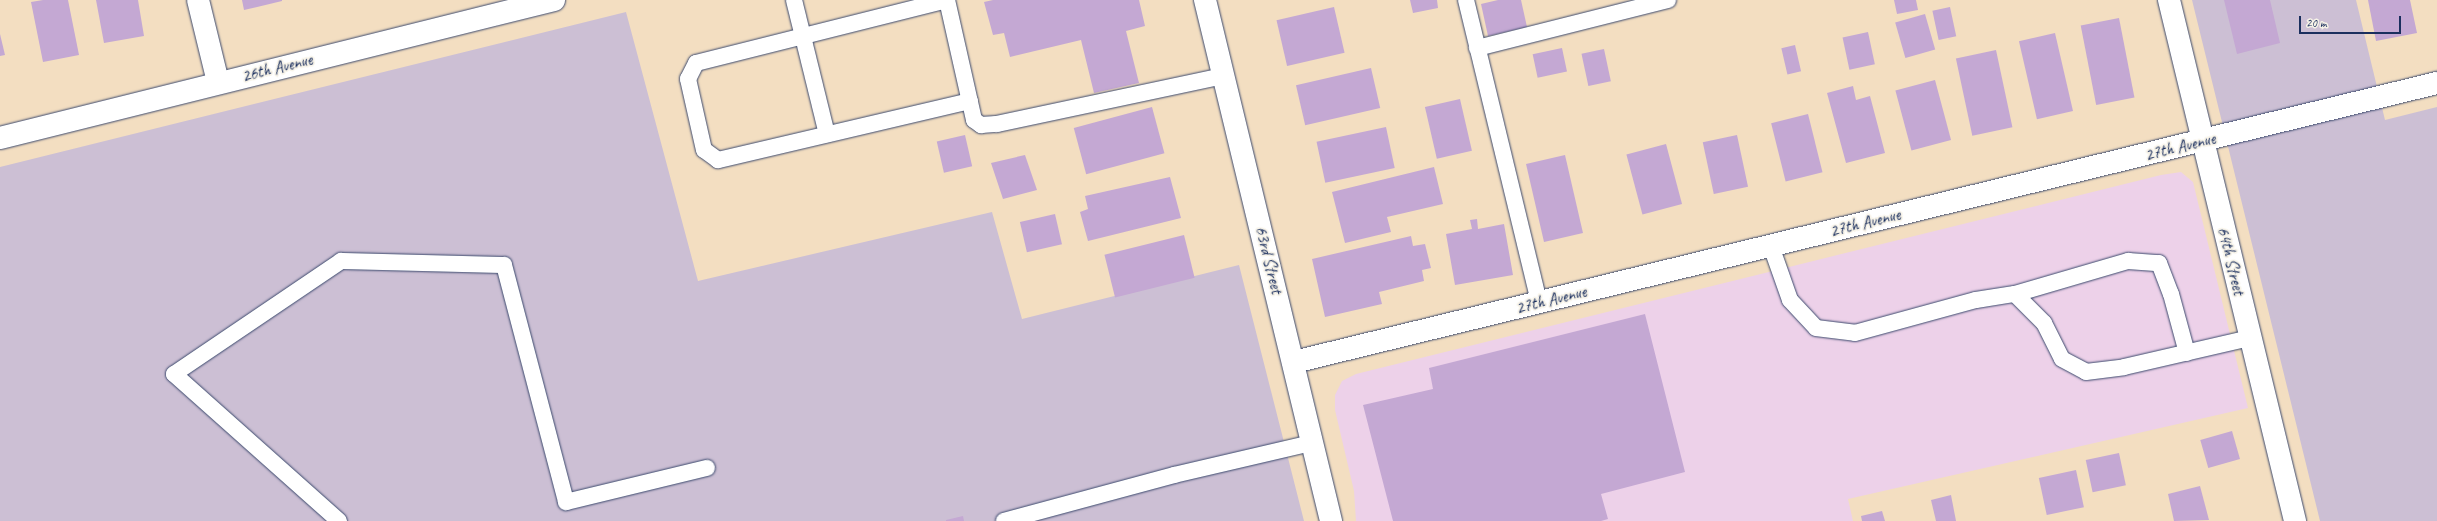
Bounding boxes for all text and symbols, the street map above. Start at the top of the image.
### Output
scale bar [2301,8,2403,34]
text: 20 m [2306,15,2326,31]
street label: 26th Avenue [240,49,314,87]
street label: 27th Avenue [2143,128,2217,166]
street label: 27th Avenue [1828,204,1902,242]
street label: 63rd Street [1251,224,1287,296]
street label: 64th Street [2213,225,2249,297]
street label: 27th Avenue [1514,281,1588,319]

